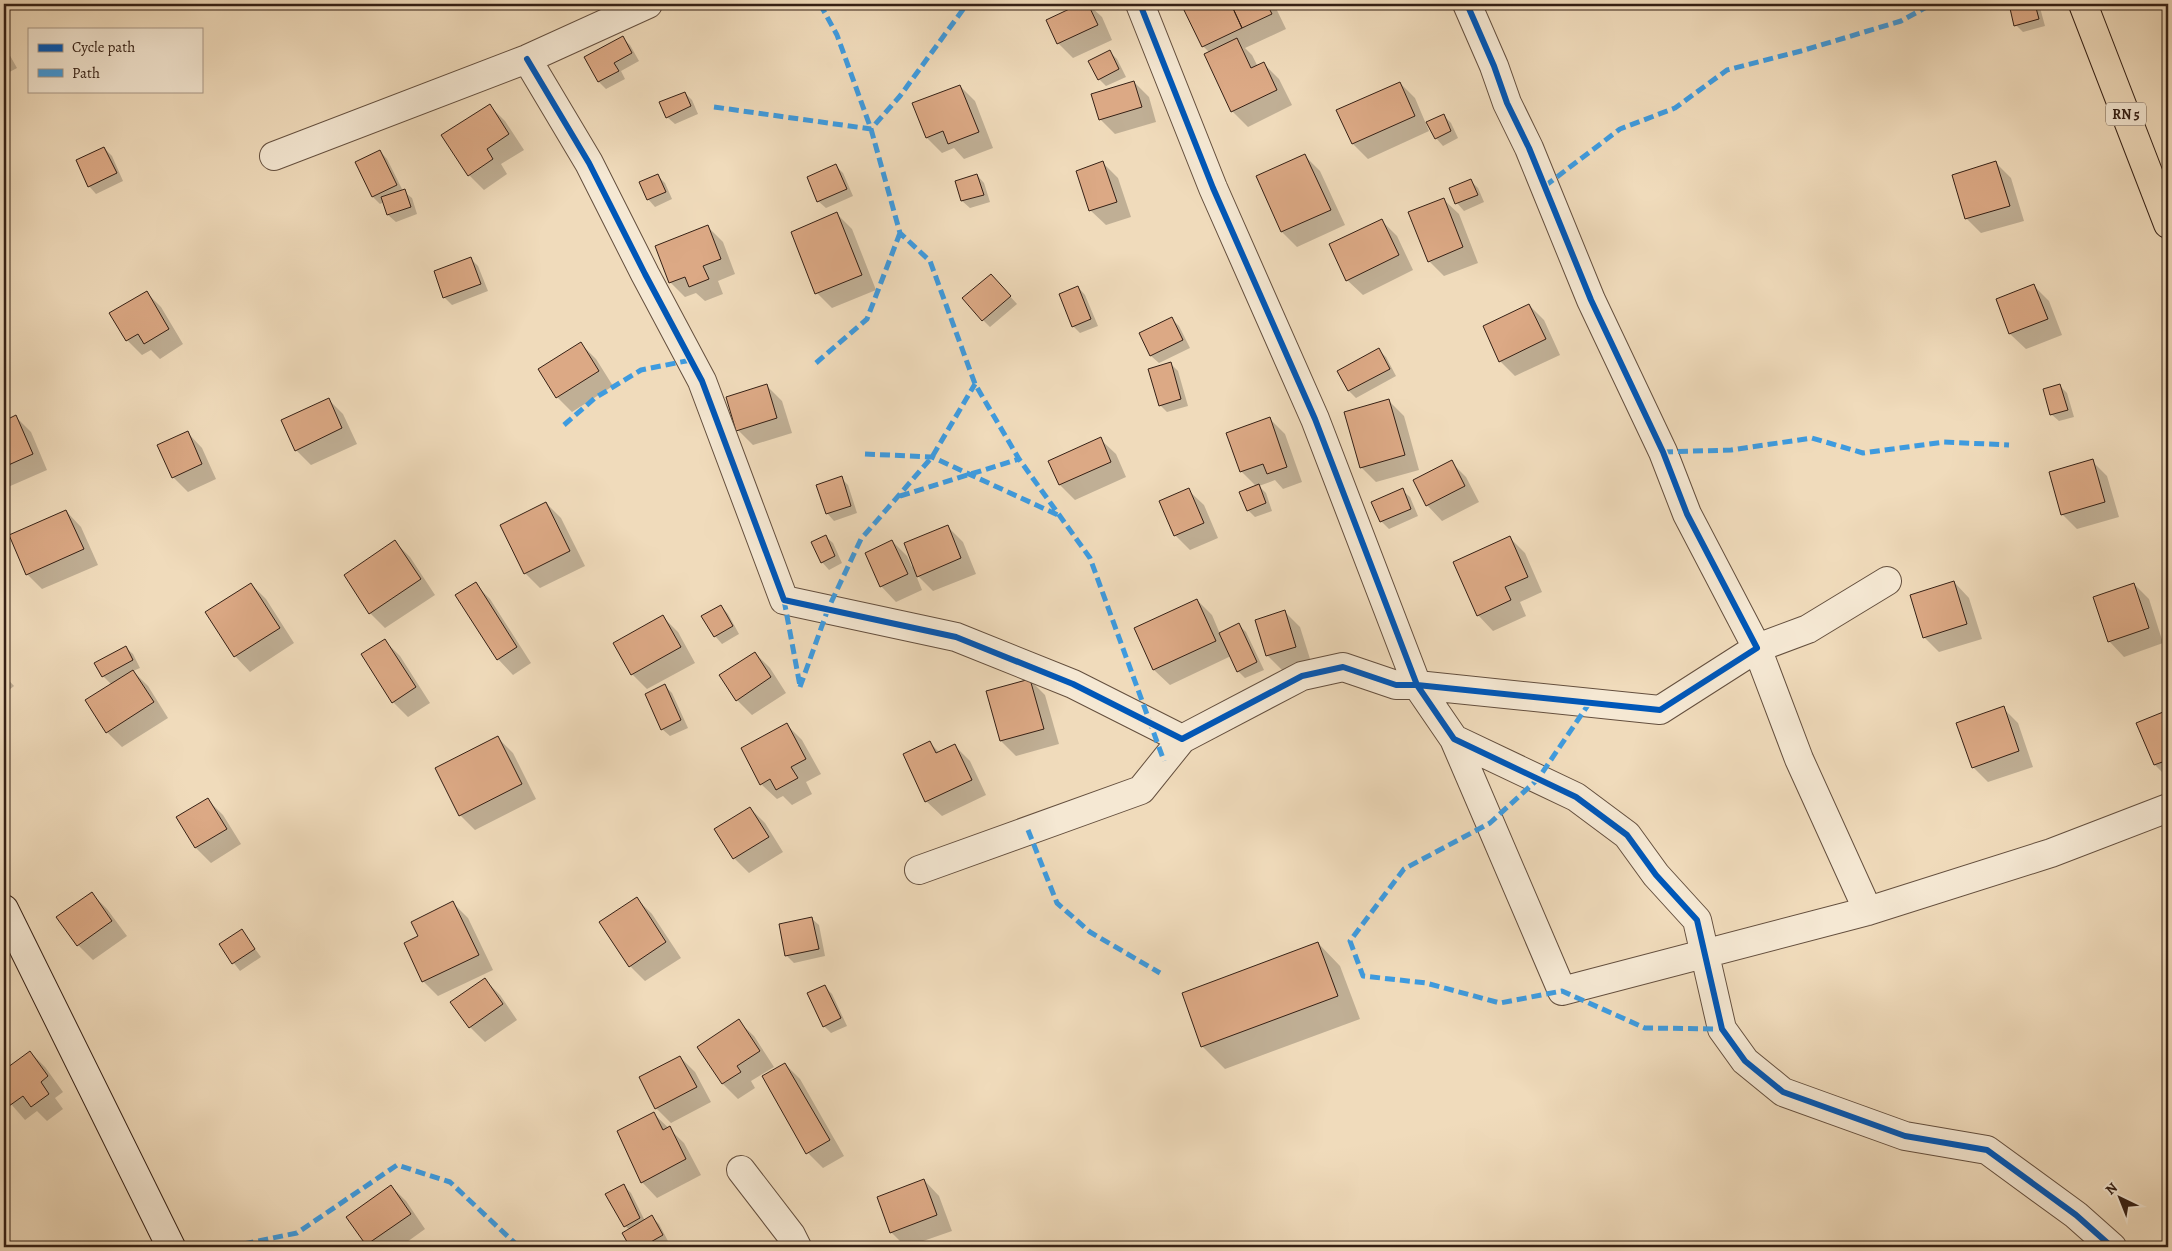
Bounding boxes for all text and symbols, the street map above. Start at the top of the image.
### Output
legend [28,28,202,92]
text: Cycle path [72,37,135,57]
text: Path [72,63,100,83]
road number: RN 5 [2106,102,2146,126]
north arrow [2094,1174,2144,1224]
text: N [2101,1178,2122,1199]

